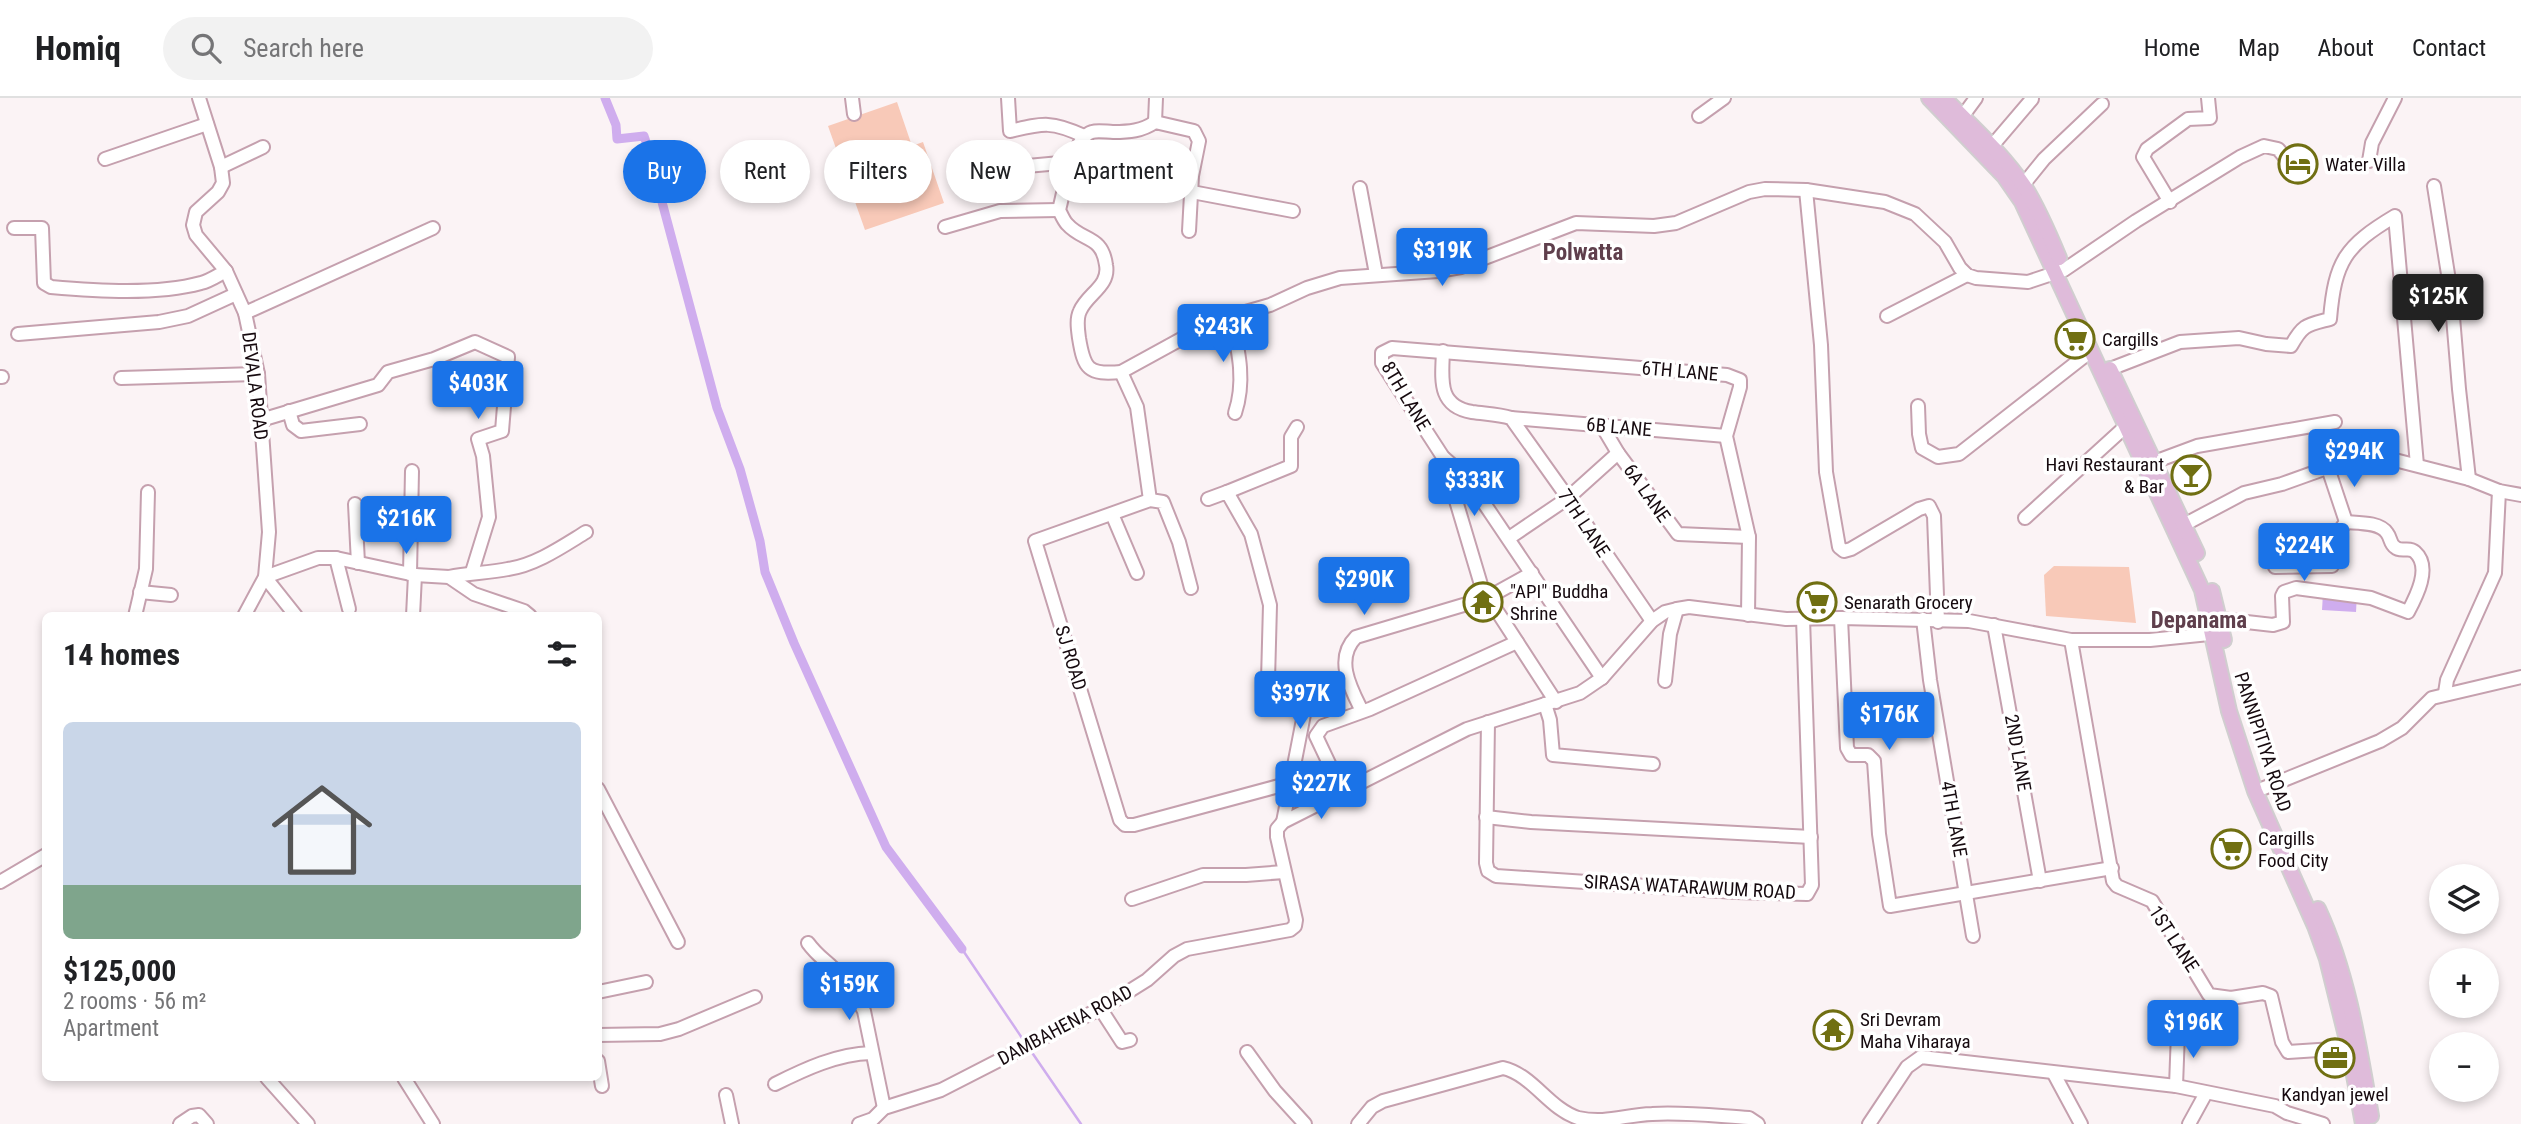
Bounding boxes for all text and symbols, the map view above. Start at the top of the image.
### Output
search box [163,17,653,80]
text: Homiq [35,29,121,68]
icon: search [187,29,225,67]
text: Search here [243,33,364,63]
text: Home [2144,34,2200,62]
text: Map [2238,34,2280,62]
text: About [2318,34,2374,62]
text: Contact [2412,34,2486,62]
chip: Buy [623,140,706,203]
chip: Rent [720,140,810,203]
chip: Filters [824,140,932,203]
chip: New [946,140,1035,203]
chip: Apartment [1049,140,1198,203]
hotel icon: Water Villa [2277,143,2319,185]
place label: Water Villa [2325,153,2406,176]
pin: $319K [1393,228,1491,288]
text: $319K [1412,237,1472,264]
district label: Polwatta [1543,239,1623,266]
pin: $125K [2389,274,2487,334]
text: $125K [2408,283,2468,310]
pin: $243K [1174,304,1272,364]
text: $243K [1193,313,1253,340]
supermarket icon: Cargills [2054,318,2096,360]
place label: Cargills [2102,328,2159,351]
street label: DEVALA ROAD [237,331,273,441]
street label: 6TH LANE [1641,356,1719,386]
street label: 8TH LANE [1376,357,1436,435]
pin: $403K [429,362,527,421]
text: $403K [448,370,508,397]
street label: 6B LANE [1585,413,1653,441]
pin: $294K [2305,430,2403,489]
text: $294K [2324,438,2384,465]
place label: Havi Restaurant & Bar [2046,453,2164,498]
bar icon: Havi Restaurant & Bar [2170,454,2212,496]
pin: $333K [1425,458,1523,518]
street label: 6A LANE [1619,459,1675,527]
text: $333K [1444,467,1504,494]
street label: 7TH LANE [1553,485,1615,561]
pin: $216K [357,496,455,556]
text: $216K [376,505,436,532]
pin: $224K [2255,524,2353,583]
text: $224K [2274,532,2334,559]
pin: $290K [1315,558,1413,617]
text: $290K [1334,566,1394,593]
place label: "API" Buddha Shrine [1510,580,1608,625]
temple icon: "API" Buddha Shrine [1462,581,1504,623]
supermarket icon: Senarath Grocery [1796,581,1838,623]
place label: Senarath Grocery [1844,591,1973,614]
district label: Depanama [2151,607,2247,634]
street label: SJ ROAD [1050,623,1092,693]
icon: filters [543,635,581,673]
text: 14 homes [63,637,180,672]
street label: PANNIPITIYA ROAD [2230,669,2296,815]
pin: $397K [1251,672,1349,731]
text: $397K [1270,680,1330,707]
pin: $176K [1840,692,1938,752]
text: $176K [1859,701,1919,728]
street label: 2ND LANE [2000,713,2036,793]
pin: $227K [1272,762,1370,821]
icon: home [259,767,385,893]
text: $227K [1291,770,1351,797]
street label: 4TH LANE [1936,779,1972,859]
place label: Cargills Food City [2258,827,2329,872]
supermarket icon: Cargills Food City [2210,828,2252,870]
map controls [2429,864,2499,1102]
button: layers [2429,864,2499,934]
street label: SIRASA WATARAWUM ROAD [1583,870,1797,904]
street label: 1ST LANE [2144,901,2204,977]
button: + [2429,948,2499,1018]
text: $125,000 [63,953,176,988]
pin: $159K [800,962,898,1022]
text: $159K [819,971,879,998]
street label: DAMBAHENA ROAD [994,980,1136,1070]
text: 2 rooms · 56 m² [63,988,206,1015]
pin: $196K [2144,1000,2242,1060]
place label: Sri Devram Maha Viharaya [1860,1008,1971,1053]
temple icon: Sri Devram Maha Viharaya [1812,1009,1854,1051]
text: $196K [2163,1009,2223,1036]
text: Apartment [63,1015,159,1042]
button: − [2429,1032,2499,1102]
office icon: Kandyan jewel [2314,1037,2356,1079]
place label: Kandyan jewel [2281,1083,2389,1106]

